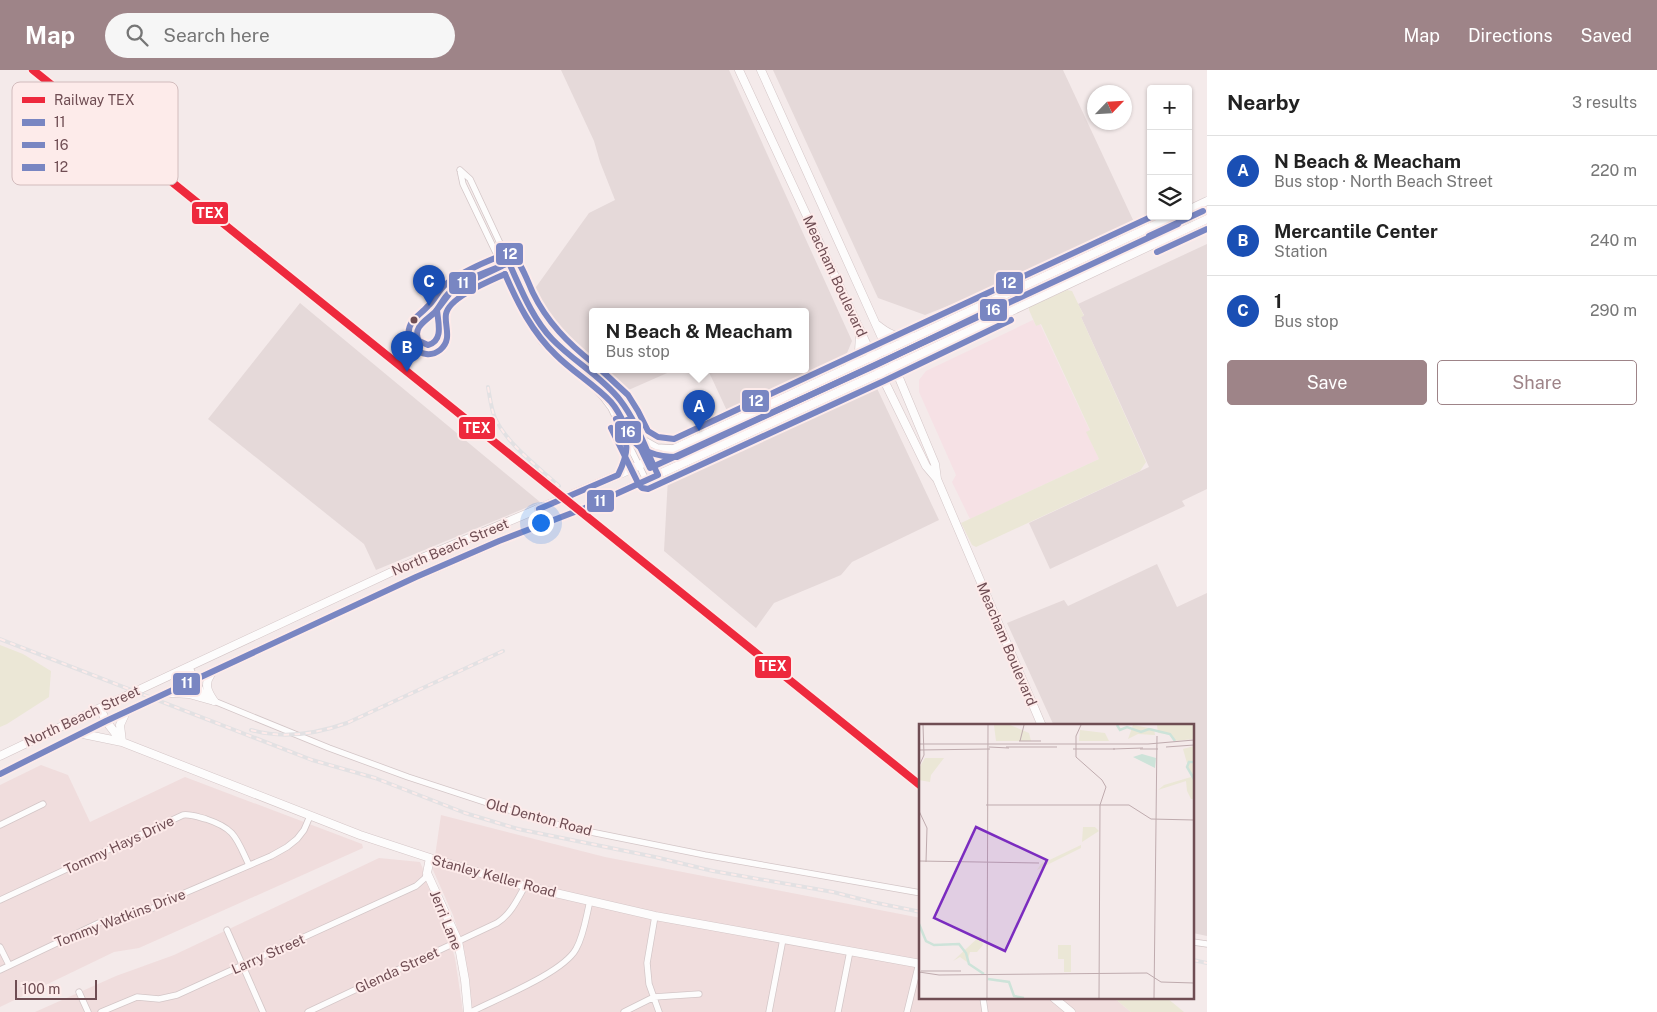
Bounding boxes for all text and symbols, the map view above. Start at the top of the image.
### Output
search box [105,13,455,58]
text: Map [25,21,75,49]
icon: search [123,21,151,49]
text: Search here [163,24,270,46]
text: Map [1403,25,1440,46]
text: Directions [1468,25,1553,46]
text: Saved [1581,25,1632,46]
legend [12,82,178,185]
north arrow [1087,85,1132,130]
map controls [1147,85,1192,220]
button: + [1147,85,1192,130]
text: Nearby [1227,90,1300,115]
text: Railway TEX [54,92,135,108]
text: 3 results [1572,93,1637,112]
text: 11 [54,114,65,130]
button: − [1147,130,1192,175]
text: 16 [54,137,69,153]
text: N Beach & Meacham [1274,150,1461,172]
text: 12 [54,159,68,175]
text: A [1237,161,1249,180]
text: 220 m [1590,161,1637,180]
text: Bus stop · North Beach Street [1274,172,1493,191]
button: layers [1147,175,1192,220]
line badge: TEX [191,201,229,225]
text: TEX [196,205,224,221]
street label: Meacham Boulevard [800,213,870,339]
text: Mercantile Center [1274,220,1438,242]
text: B [1238,231,1248,250]
text: 240 m [1590,231,1637,250]
line badge: 12 [495,242,524,266]
text: Station [1274,242,1328,261]
text: 12 [503,246,518,262]
pin: C [413,265,445,306]
line badge: 11 [448,271,477,295]
line badge: 12 [995,271,1024,295]
text: 11 [457,275,469,291]
text: 12 [1002,275,1017,291]
text: 1 [1274,290,1282,312]
line badge: 16 [979,298,1008,322]
text: C [1237,301,1249,320]
text: 290 m [1590,301,1637,320]
text: 16 [985,302,1001,318]
popup [589,308,809,373]
text: Bus stop [1274,312,1338,331]
unlabelled marker [409,315,419,325]
text: N Beach & Meacham [605,320,793,342]
pin: B [391,331,423,372]
text: Bus stop [605,342,670,361]
button: Save [1227,360,1427,405]
button: Share [1437,360,1637,405]
line badge: 12 [741,389,770,413]
pin: A [683,390,715,431]
text: 12 [749,393,764,409]
line badge: TEX [458,416,496,440]
text: TEX [463,420,491,436]
line badge: 16 [614,420,642,444]
text: 16 [620,424,636,440]
line badge: 11 [586,489,615,513]
text: 11 [594,493,606,509]
your location [528,510,554,536]
street label: North Beach Street [389,515,511,579]
street label: Meacham Boulevard [974,580,1040,708]
line badge: TEX [754,655,792,679]
text: TEX [759,658,787,674]
line badge: 11 [172,672,201,696]
text: 11 [181,675,193,691]
street label: North Beach Street [22,682,142,750]
inset map [919,724,1194,1000]
street label: Old Denton Road [484,795,594,839]
street label: Tommy Hays Drive [61,812,177,878]
street label: Stanley Keller Road [430,852,558,900]
street label: Tommy Watkins Drive [52,886,188,950]
street label: Jerri Lane [427,888,465,952]
street label: Larry Street [229,931,307,977]
street label: Glenda Street [353,944,441,996]
scale bar [15,977,98,1000]
text: 100 m [22,981,60,997]

